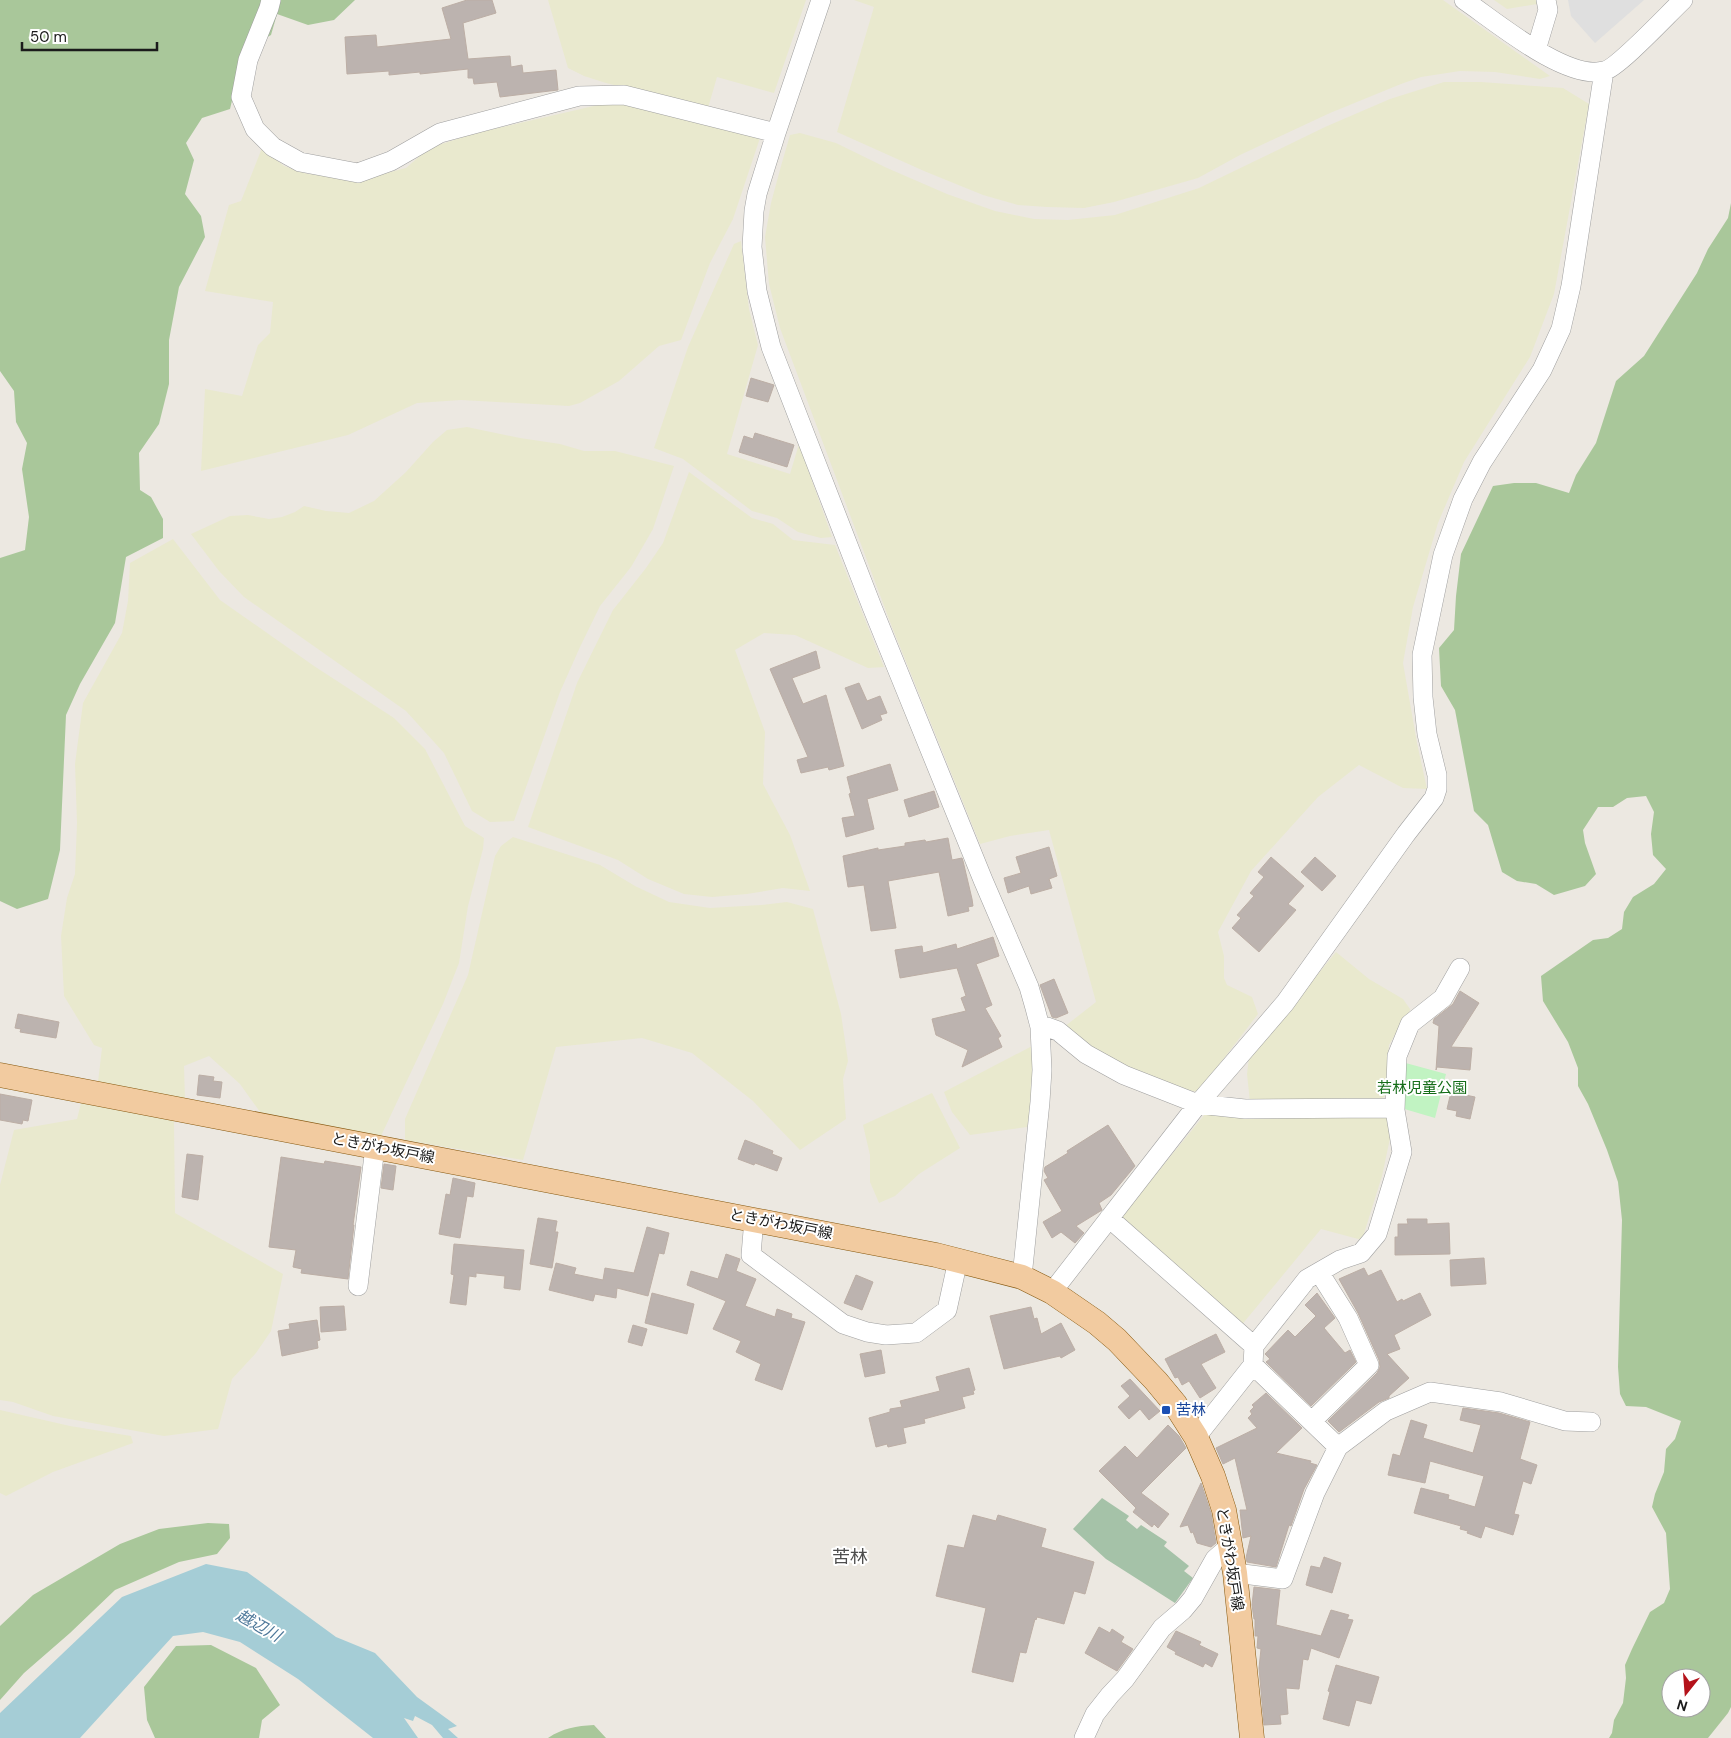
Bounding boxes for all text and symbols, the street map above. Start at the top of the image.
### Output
scale bar [22,20,158,52]
text: 50 m [30,27,67,47]
park label: 若林児童公園 [1377,1078,1467,1098]
street label: ときがわ坂戸線 [330,1128,436,1168]
street label: ときがわ坂戸線 [728,1204,834,1244]
place label: 苦林 [1176,1400,1206,1420]
marker: 苦林 [1160,1404,1172,1416]
street label: ときがわ坂戸線 [1212,1506,1248,1612]
district label: 苦林 [832,1545,868,1569]
water label: 越辺川 [233,1605,287,1647]
north arrow [1661,1668,1711,1718]
text: N [1675,1695,1690,1716]

